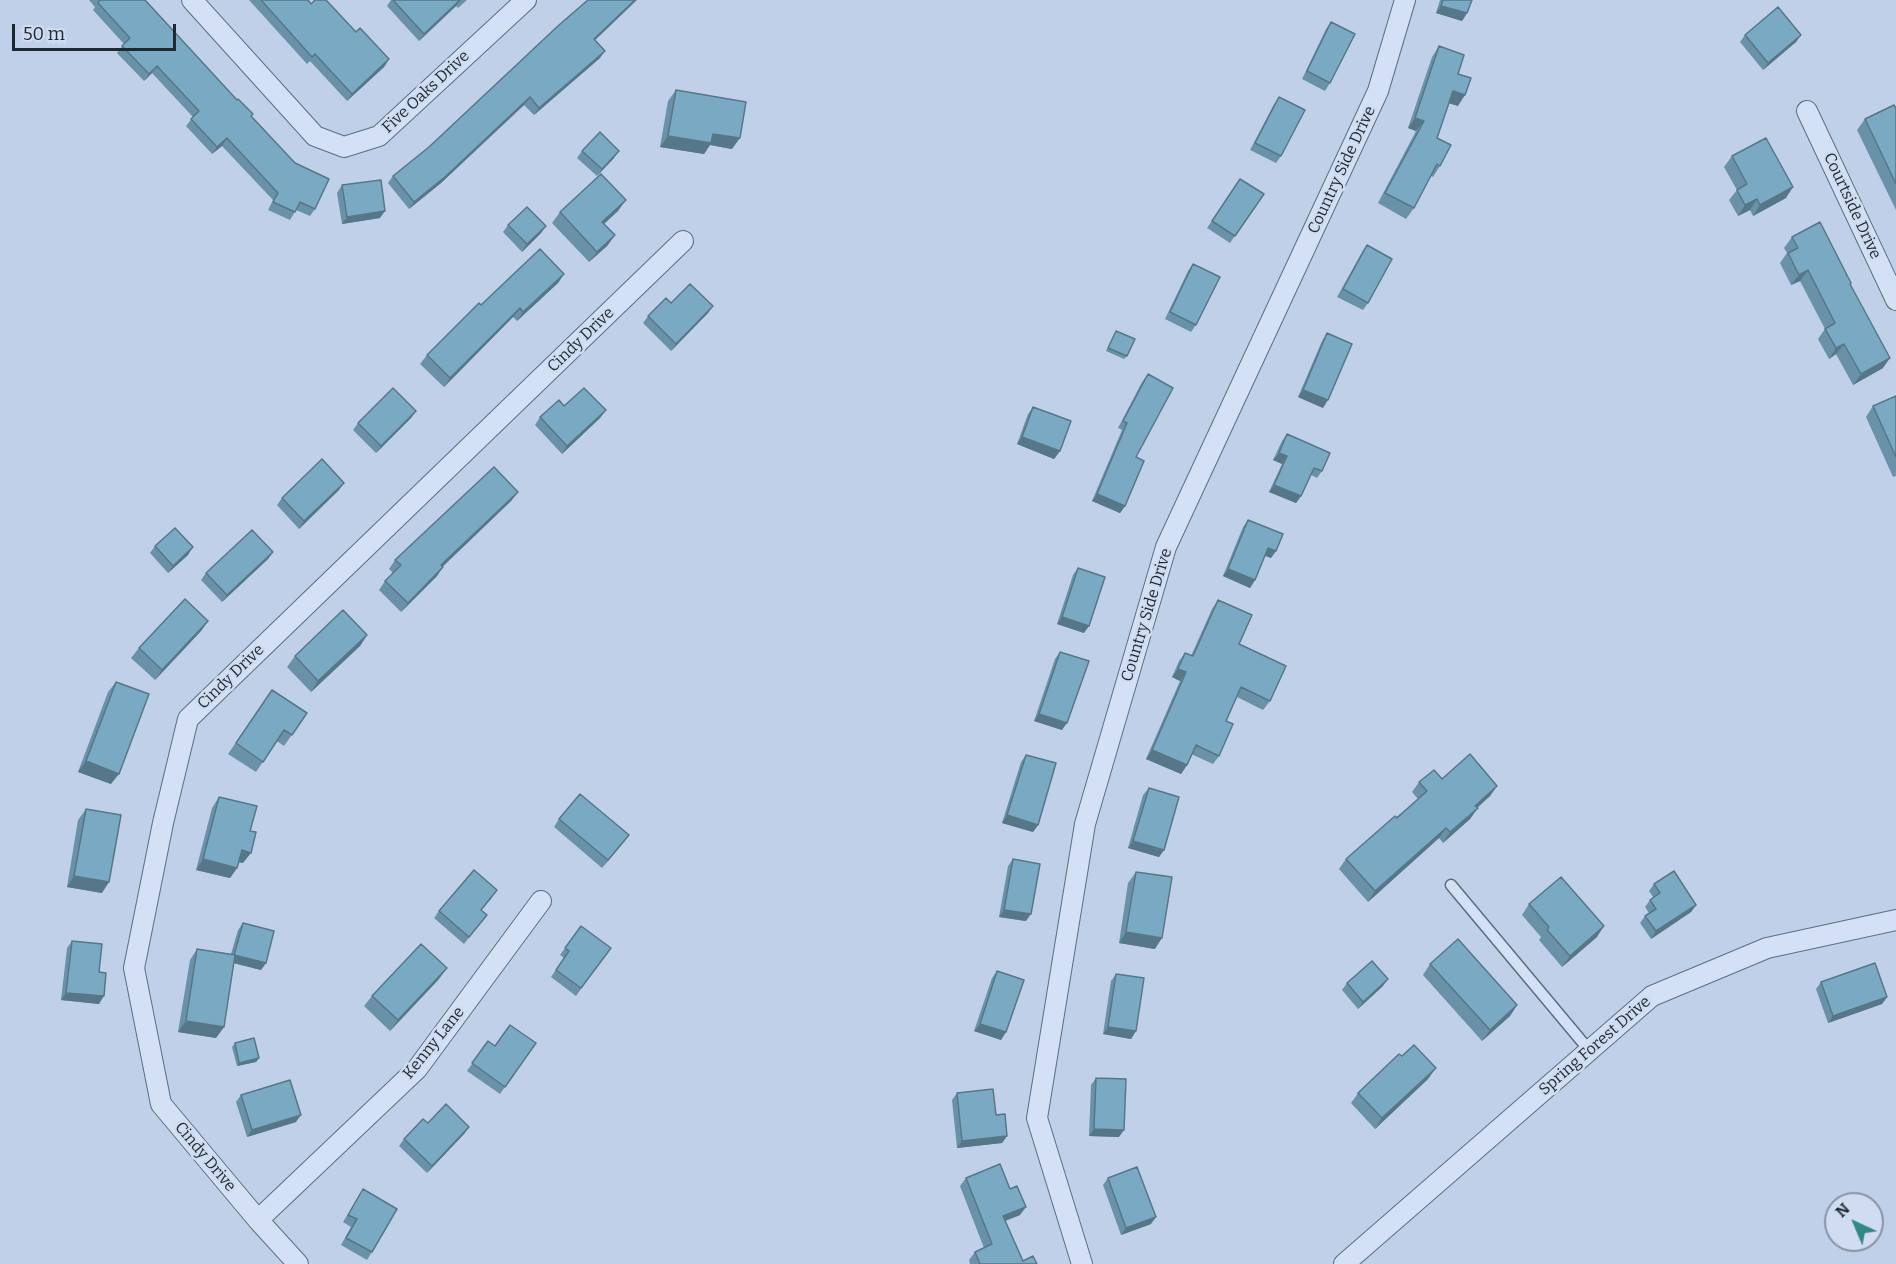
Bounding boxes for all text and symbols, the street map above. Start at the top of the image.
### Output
scale bar [15,12,178,50]
text: 50 m [23,23,65,45]
street label: Five Oaks Drive [378,47,474,137]
street label: Country Side Drive [1304,103,1380,237]
street label: Courtside Drive [1819,150,1885,262]
street label: Cindy Drive [544,304,618,376]
street label: Country Side Drive [1118,546,1176,684]
street label: Cindy Drive [194,641,268,713]
street label: Spring Forest Drive [1535,992,1655,1100]
street label: Kenny Lane [399,1003,469,1083]
street label: Cindy Drive [170,1118,240,1196]
north arrow [1824,1192,1884,1252]
text: N [1831,1199,1854,1221]

